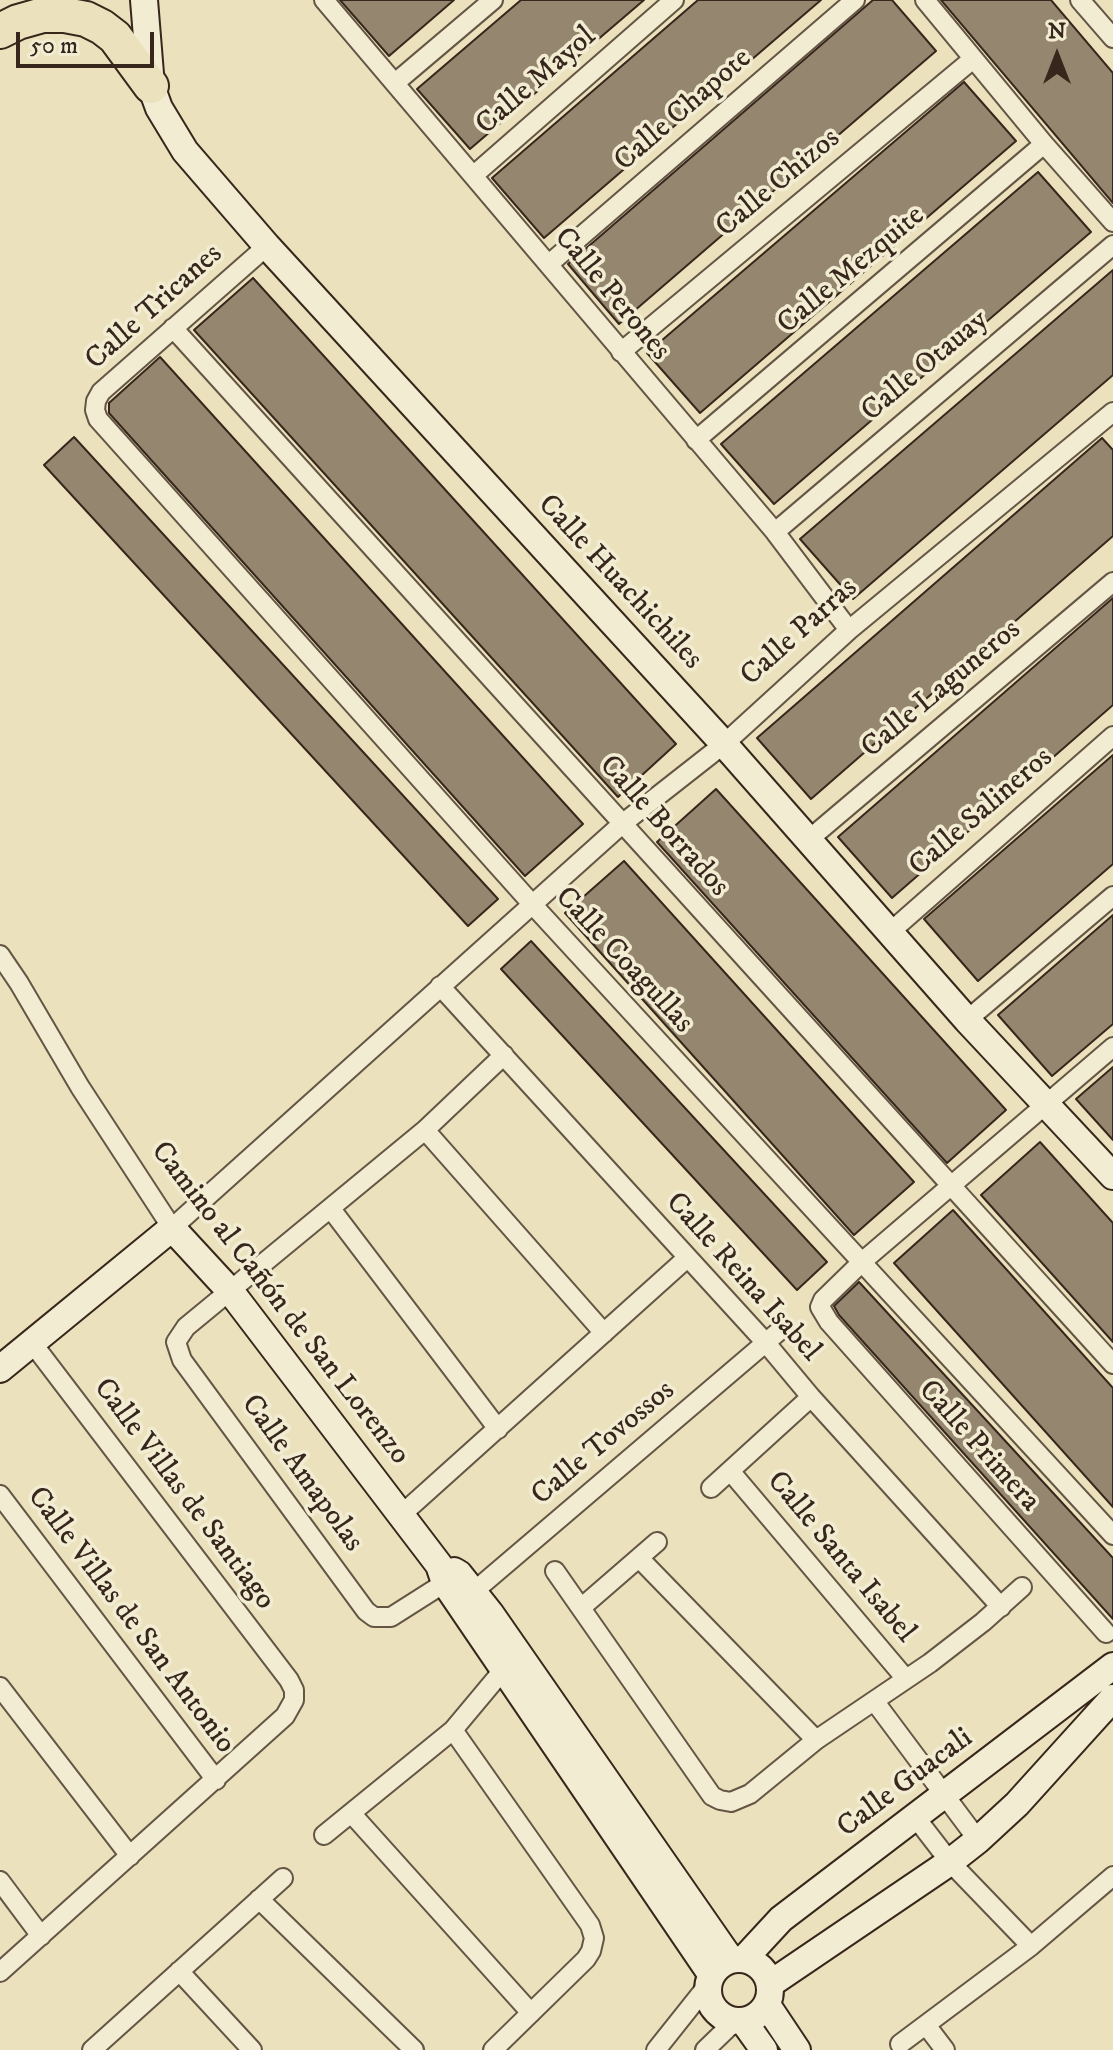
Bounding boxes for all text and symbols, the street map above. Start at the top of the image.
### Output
scale bar [20,16,158,66]
north arrow [1017,16,1097,96]
text: N [1048,18,1066,45]
street label: Calle Mayol [470,20,604,144]
text: 50 m [30,31,78,61]
street label: Calle Chapote [608,42,760,180]
street label: Calle Chizos [710,122,848,246]
street label: Calle Mezquite [771,199,933,343]
street label: Calle Perones [545,221,677,369]
street label: Calle Tricanes [79,237,231,379]
street label: Calle Otauay [855,304,997,430]
street label: Calle Huachichiles [529,488,709,678]
street label: Calle Parras [734,571,866,695]
street label: Calle Laguneros [855,613,1029,767]
street label: Calle Salineros [903,741,1061,885]
street label: Calle Borrados [590,749,736,905]
street label: Calle Coagullas [546,880,700,1042]
street label: Camino al Cañón de San Lorenzo [142,1135,416,1473]
street label: Calle Reina Isabel [657,1186,827,1370]
street label: Calle Villas de Santiago [84,1372,282,1618]
street label: Calle Tovossos [525,1374,683,1514]
street label: Calle Primera [910,1374,1046,1520]
street label: Calle Amapolas [232,1389,370,1559]
street label: Calle Santa Isabel [758,1465,922,1651]
street label: Calle Villas de San Antonio [18,1481,242,1761]
street label: Calle Guacali [831,1721,981,1847]

